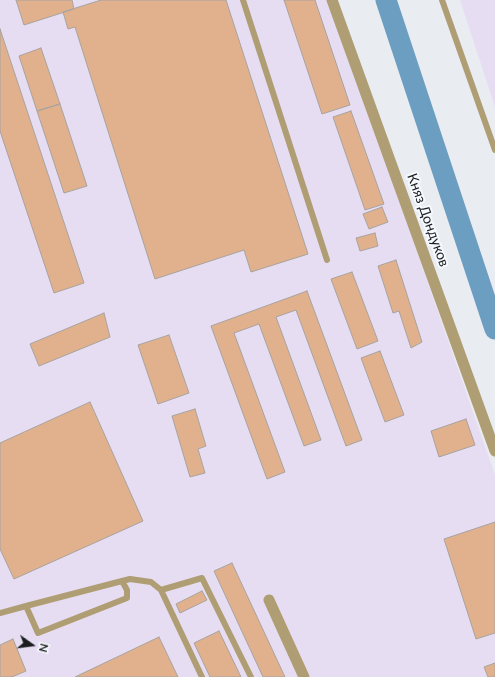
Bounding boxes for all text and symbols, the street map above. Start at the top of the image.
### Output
street label: Княз Дондуков [403,171,453,269]
north arrow [12,625,52,665]
text: N [37,642,51,654]

